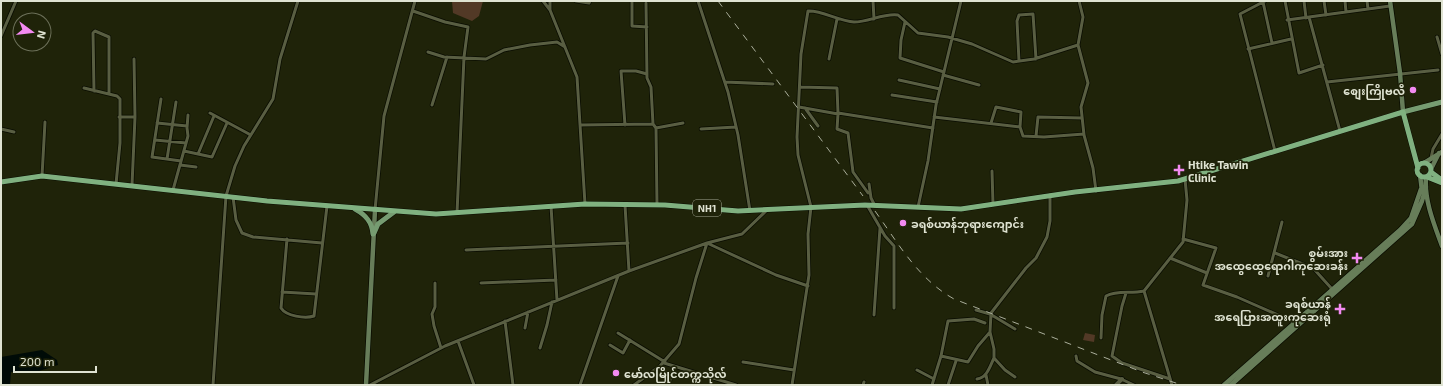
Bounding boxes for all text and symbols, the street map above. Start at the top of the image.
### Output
north arrow [12,12,52,52]
text: N [35,29,49,40]
place label: စျေးကြိုဗလီ [1343,84,1405,100]
marker: စျေးကြိုဗလီ [1408,85,1418,95]
place label: Htike Tawin Clinic [1188,158,1248,184]
marker: Htike Tawin Clinic [1173,164,1185,176]
road number: NH1 [693,200,721,216]
place label: ခရစ်ယာန်ဘုရားကျောင်း [911,217,1024,234]
marker: ခရစ်ယာန်ဘုရားကျောင်း [898,218,908,228]
place label: စွမ်းအား အထွေထွေရောဂါကုဆေးခန်း [1215,246,1348,276]
marker: စွမ်းအား အထွေထွေရောဂါကုဆေးခန်း [1351,252,1363,264]
place label: ခရစ်ယာန် အရေပြားအထူးကုဆေးရုံ [1214,297,1331,327]
marker: ခရစ်ယာန် အရေပြားအထူးကုဆေးရုံ [1334,303,1346,315]
scale bar [14,348,96,374]
text: 200 m [20,354,54,368]
place label: မော်လမြိုင်တက္ကသိုလ် [624,367,727,384]
marker: မော်လမြိုင်တက္ကသိုလ် [611,368,621,378]

